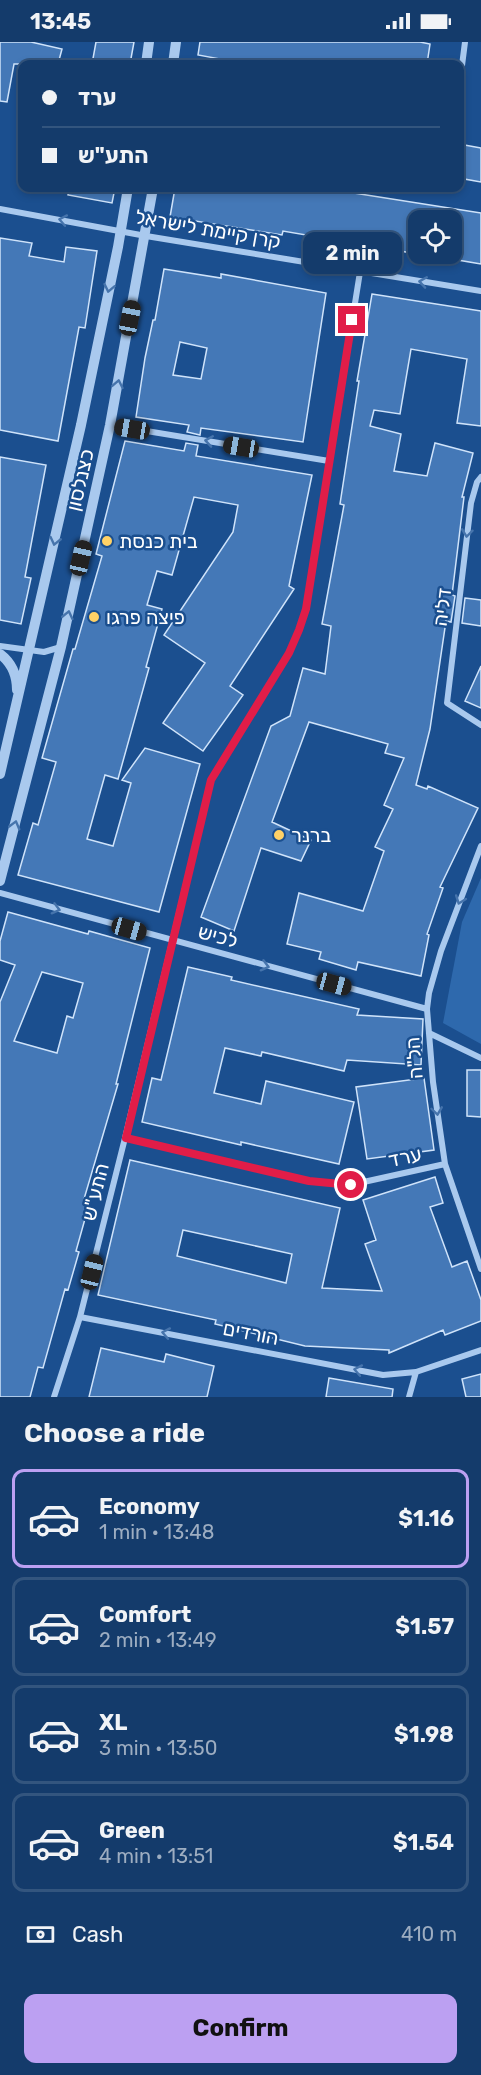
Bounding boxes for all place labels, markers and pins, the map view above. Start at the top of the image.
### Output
place label: בית כנסת [119,529,198,553]
marker: בית כנסת [100,534,114,548]
place label: פיצה פרגו [106,605,185,629]
marker: פיצה פרגו [87,610,101,624]
place label: ברנר [291,823,331,847]
marker: ברנר [272,828,286,842]

